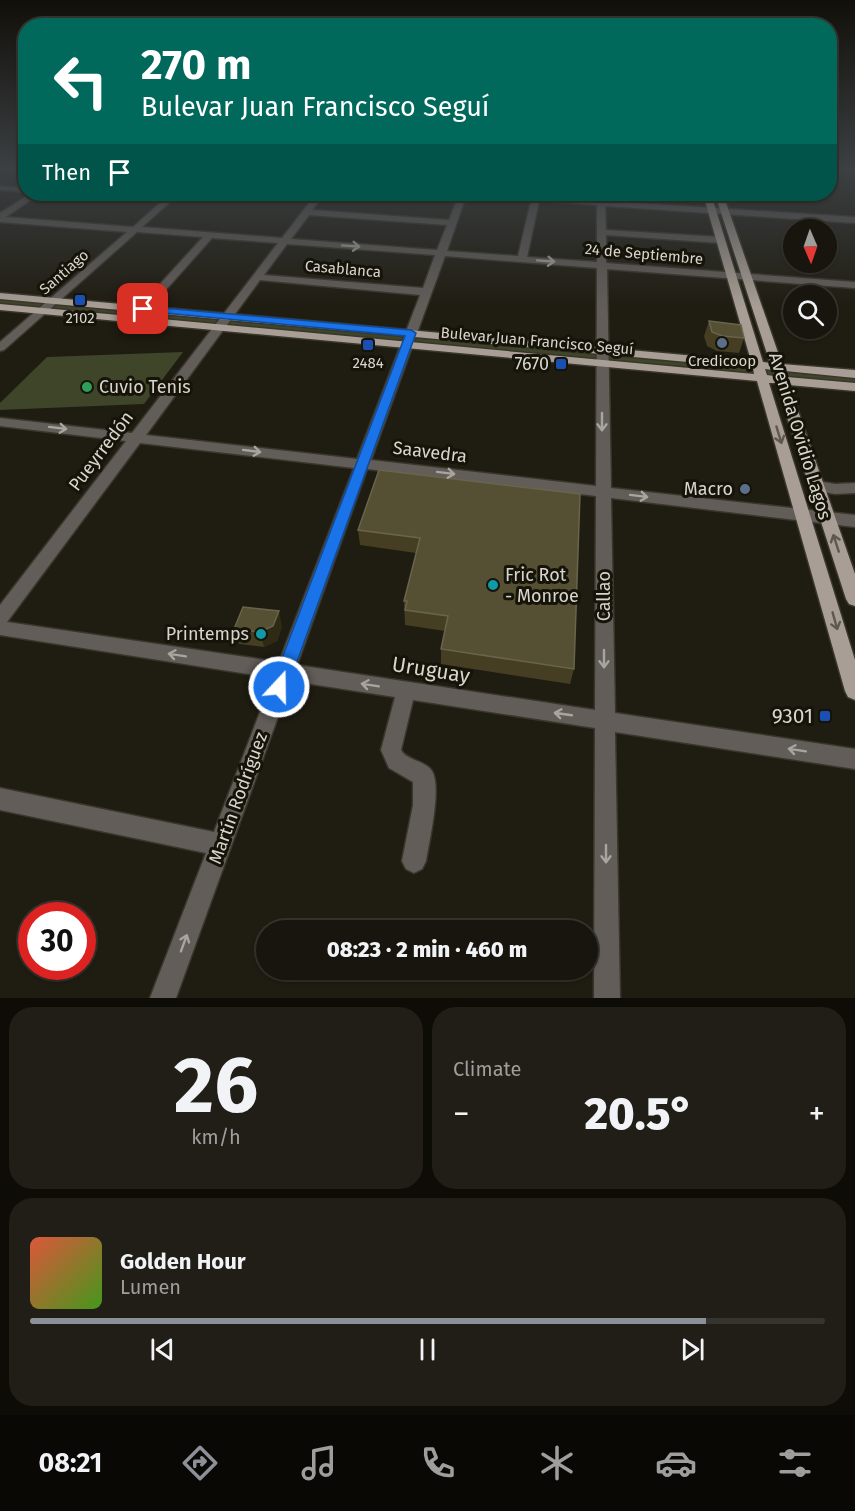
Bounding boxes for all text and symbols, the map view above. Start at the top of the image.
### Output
text: 270 m [141,40,252,90]
icon: left [42,42,120,120]
text: Bulevar Juan Francisco Seguí [141,91,490,123]
icon: arrive [103,156,136,189]
text: Then [42,159,91,186]
north arrow [783,219,837,273]
map controls [783,219,837,339]
street label: 24 de Septiembre [584,240,704,268]
one-way arrow [341,241,361,252]
street label: Santiago [36,246,92,298]
one-way arrow [535,256,555,267]
street label: Casablanca [304,257,382,281]
pin [117,283,168,334]
button: search [783,285,837,339]
icon: arrive [126,292,159,325]
marker: 2102 [73,293,87,307]
place label: 2102 [65,309,95,327]
street label: Bulevar Juan Francisco Seguí [440,324,634,358]
marker: Credicoop [715,336,729,350]
marker: 2484 [361,338,375,352]
street label: Avenida Ovidio Lagos [764,350,836,522]
place label: Credicoop [688,352,756,370]
place label: 7670 [514,353,549,375]
place label: 2484 [352,354,384,372]
marker: 7670 [554,357,568,371]
place label: Cuvio Tenis [99,376,191,398]
marker: Cuvio Tenis [80,380,94,394]
street label: Pueyrredón [64,407,138,495]
one-way arrow [596,411,608,431]
one-way arrow [48,423,68,434]
one-way arrow [774,425,785,444]
street label: Saavedra [392,437,468,467]
one-way arrow [241,446,261,457]
one-way arrow [435,468,455,479]
place label: Macro [684,478,733,500]
marker: Macro [738,482,752,496]
one-way arrow [629,491,649,502]
one-way arrow [830,534,841,553]
place label: Fric Rot - Monroe [505,564,579,607]
street label: Callao [593,571,615,621]
marker: Fric Rot - Monroe [486,578,500,592]
one-way arrow [830,611,841,630]
place label: Printemps [166,623,249,645]
marker: Printemps [254,627,268,641]
one-way arrow [598,648,610,668]
one-way arrow [168,649,188,660]
street label: Uruguay [390,651,473,689]
position arrow [247,655,311,719]
one-way arrow [361,679,380,690]
place label: 9301 [772,703,813,729]
one-way arrow [553,709,573,720]
marker: 9301 [818,709,832,723]
street label: Martín Rodríguez [204,729,272,867]
one-way arrow [788,744,808,755]
one-way arrow [600,843,612,863]
speed limit sign: 30 [18,902,96,980]
one-way arrow [179,934,190,953]
text: 08:23 · 2 min · 460 m [327,936,527,963]
text: 26 [174,1039,258,1133]
text: Climate [453,1057,521,1081]
text: 20.5° [584,1087,694,1141]
text: − [453,1094,470,1134]
text: + [809,1094,825,1134]
text: km/h [191,1125,241,1149]
text: Golden Hour [120,1248,246,1275]
text: Lumen [120,1275,181,1299]
icon: previous [146,1333,179,1366]
icon: pause [411,1333,444,1366]
icon: next [676,1333,709,1366]
icon: directions [179,1442,221,1484]
icon: music [298,1442,340,1484]
icon: phone [417,1442,459,1484]
icon: climate [536,1442,578,1484]
icon: car [655,1442,697,1484]
icon: filters [774,1442,816,1484]
text: 08:21 [39,1447,102,1479]

